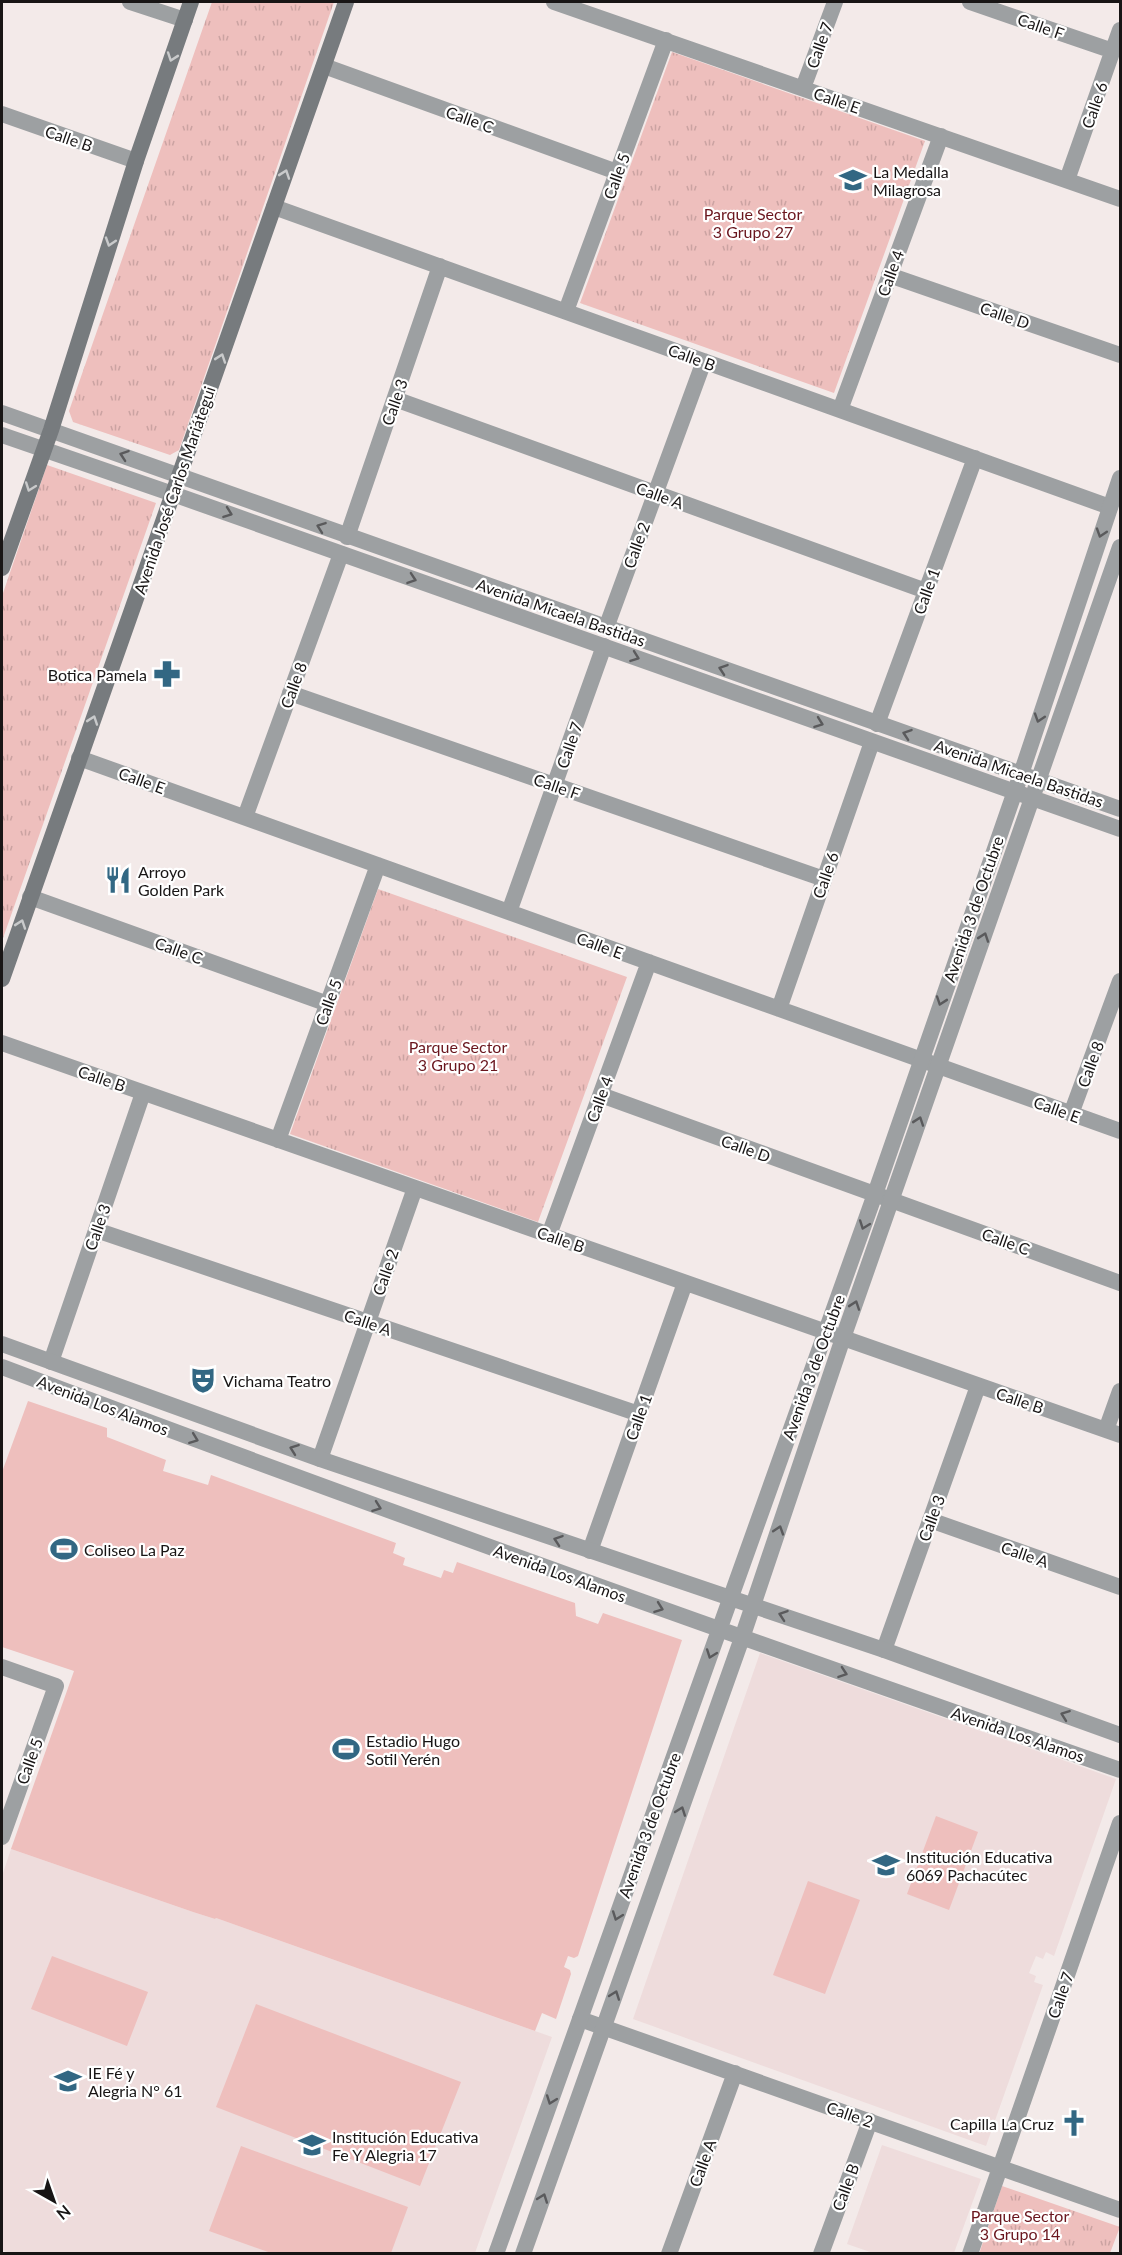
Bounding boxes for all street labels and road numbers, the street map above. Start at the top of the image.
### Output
street label: Calle F [1015,9,1067,43]
street label: Calle 7 [802,19,836,71]
street label: Calle 6 [1077,79,1111,131]
street label: Calle E [811,83,863,117]
street label: Calle C [444,102,497,136]
street label: Calle B [43,121,95,155]
street label: Calle 5 [599,150,633,202]
street label: Calle 4 [873,247,907,299]
street label: Calle D [978,298,1032,332]
street label: Calle B [666,340,718,374]
street label: Calle 3 [377,376,411,428]
street label: Avenida José Carlos Mariátegui [129,384,219,596]
street label: Calle A [634,478,686,512]
street label: Calle 2 [619,519,653,571]
street label: Calle 1 [909,565,943,617]
street label: Avenida Micaela Bastidas [474,574,648,650]
street label: Calle 8 [276,659,310,711]
street label: Calle 7 [552,719,586,771]
street label: Avenida Micaela Bastidas [932,735,1106,811]
street label: Calle E [116,763,168,797]
street label: Calle F [531,769,583,803]
street label: Avenida 3 de Octubre [939,833,1007,985]
street label: Calle 6 [808,849,842,901]
street label: Calle E [574,928,626,962]
street label: Calle C [153,933,206,967]
street label: Calle 5 [311,976,345,1028]
street label: Calle 8 [1073,1038,1107,1090]
street label: Calle B [76,1061,128,1095]
street label: Calle 4 [582,1073,616,1125]
street label: Calle E [1031,1092,1083,1126]
street label: Calle D [719,1130,773,1166]
street label: Calle 3 [80,1201,114,1253]
street label: Calle B [535,1222,587,1256]
street label: Calle C [980,1224,1033,1258]
street label: Calle 2 [368,1246,402,1298]
street label: Avenida 3 de Octubre [778,1292,848,1442]
street label: Calle A [342,1305,394,1339]
street label: Avenida Los Alamos [35,1371,172,1439]
street label: Calle B [994,1383,1046,1417]
street label: Calle 1 [621,1391,655,1443]
street label: Calle 3 [914,1492,948,1544]
street label: Calle A [999,1537,1051,1571]
street label: Avenida Los Alamos [491,1540,629,1606]
street label: Avenida Los Alamos [949,1702,1087,1766]
street label: Calle 5 [12,1735,46,1787]
street label: Avenida 3 de Octubre [614,1750,684,1900]
street label: Calle 7 [1043,1969,1077,2021]
street label: Calle 2 [824,2097,876,2131]
street label: Calle A [685,2137,719,2189]
street label: Calle B [828,2161,862,2213]

